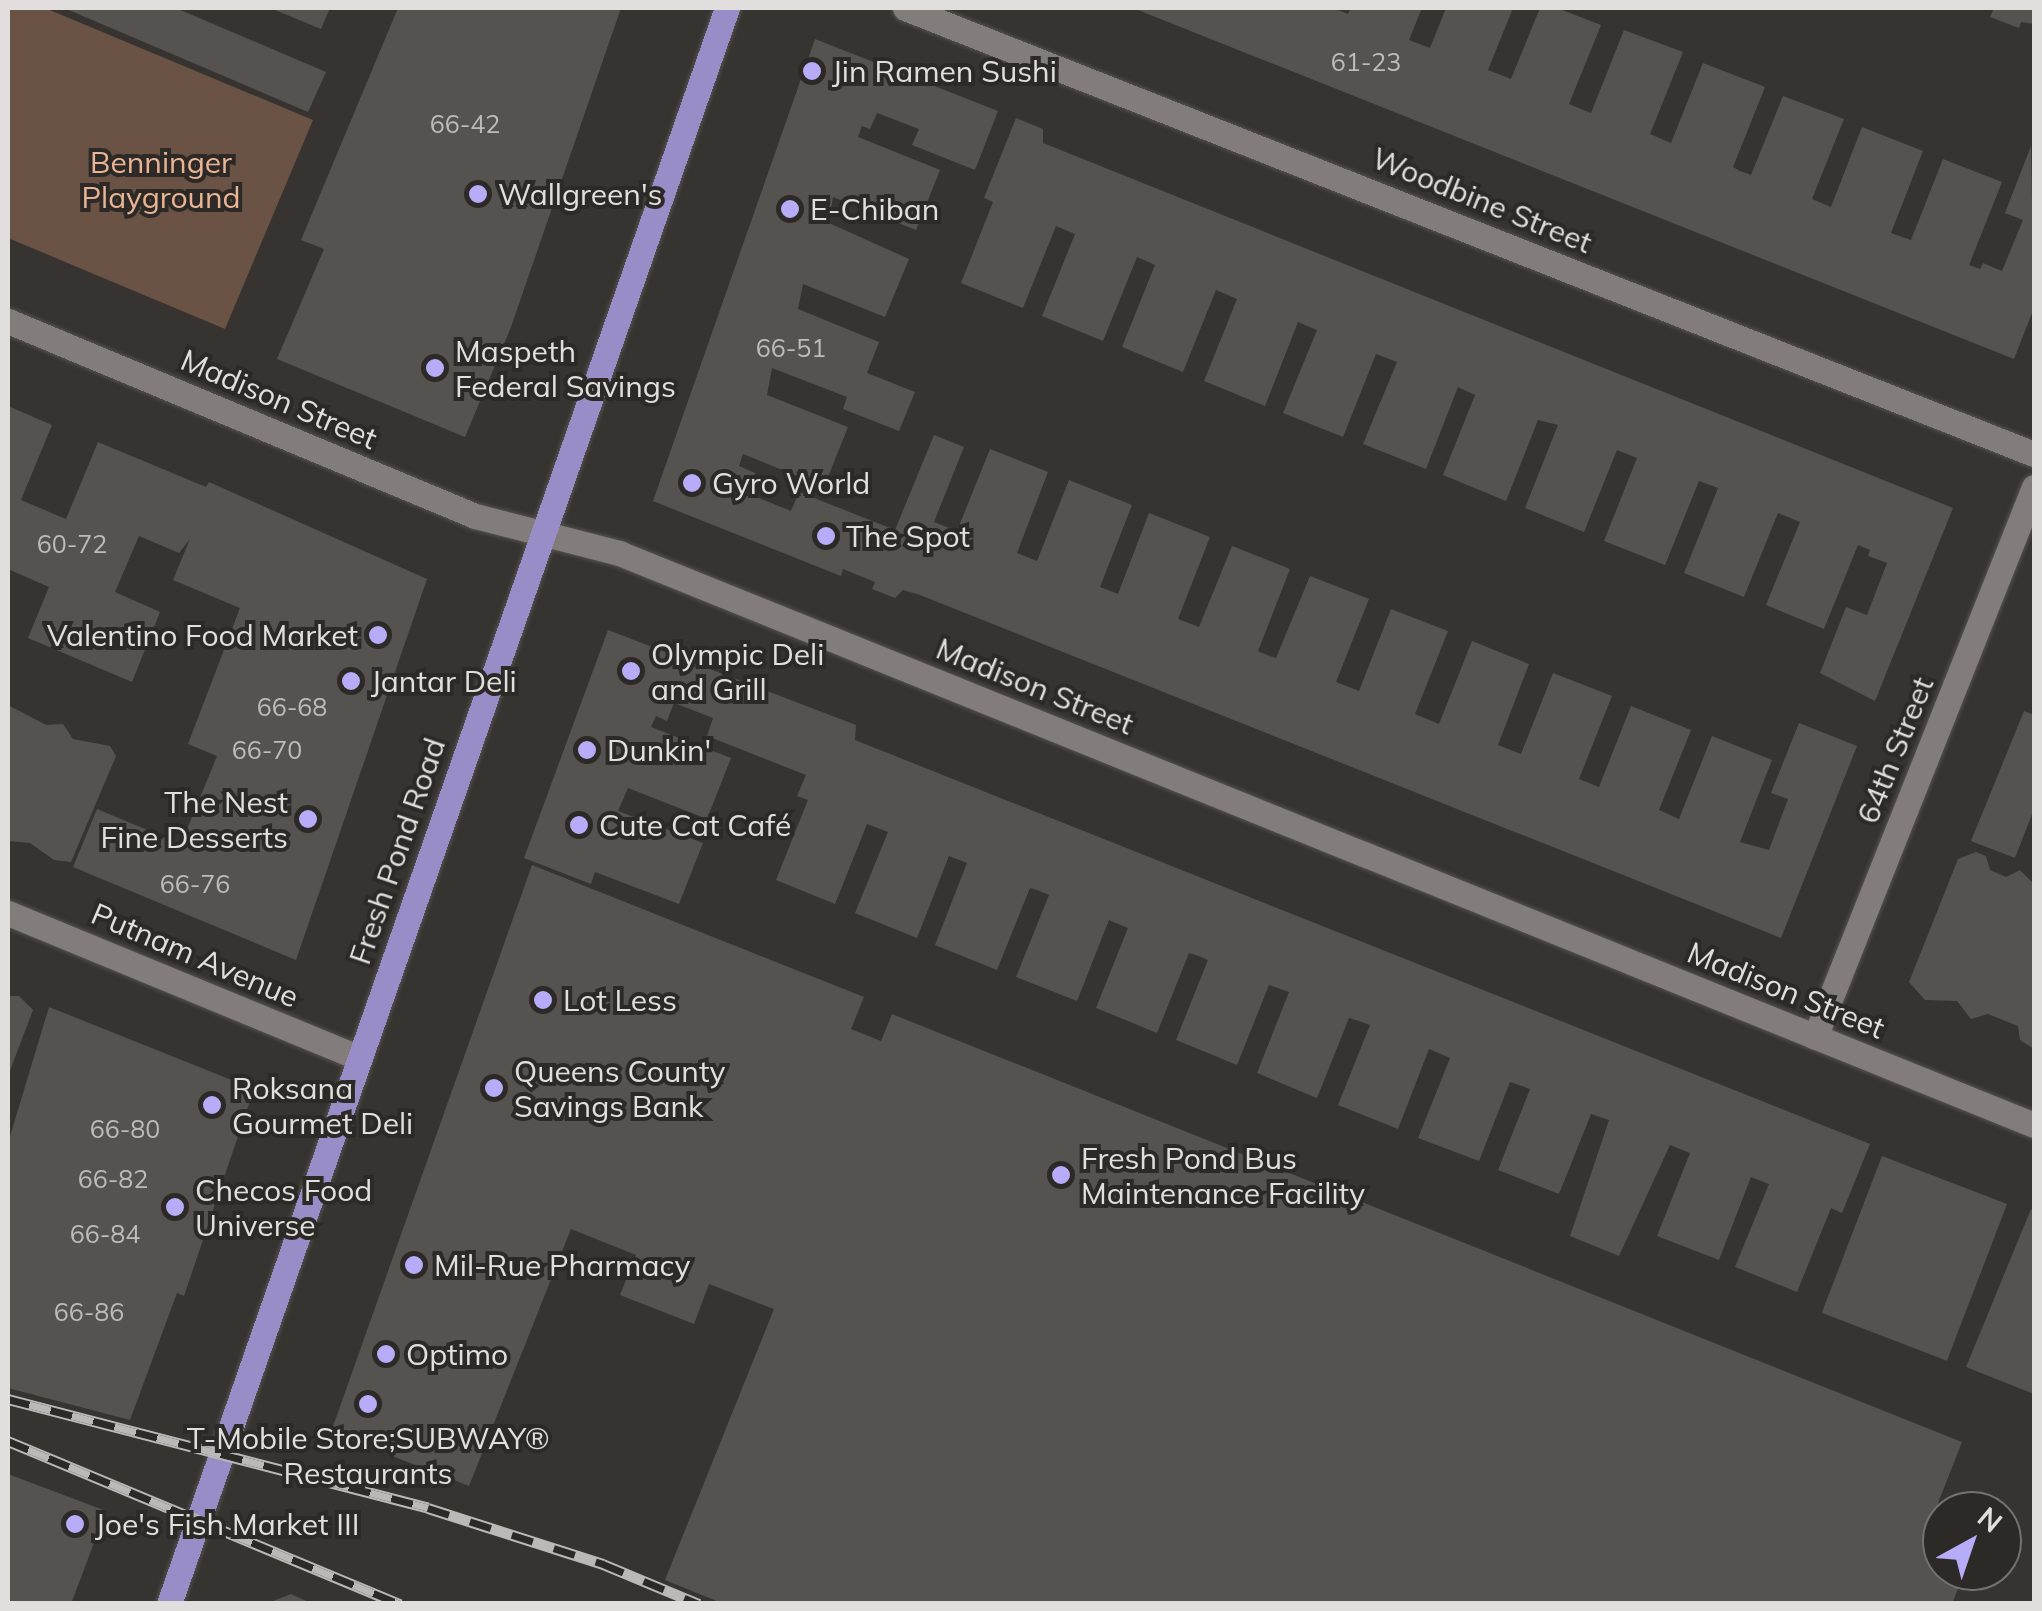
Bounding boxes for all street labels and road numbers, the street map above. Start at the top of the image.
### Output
street label: Woodbine Street [1367,140,1597,260]
street label: Madison Street [176,342,382,456]
street label: Madison Street [931,630,1139,742]
street label: 64th Street [1849,671,1941,829]
street label: Fresh Pond Road [341,733,453,969]
street label: Putnam Avenue [86,895,304,1015]
street label: Madison Street [1682,934,1890,1046]

